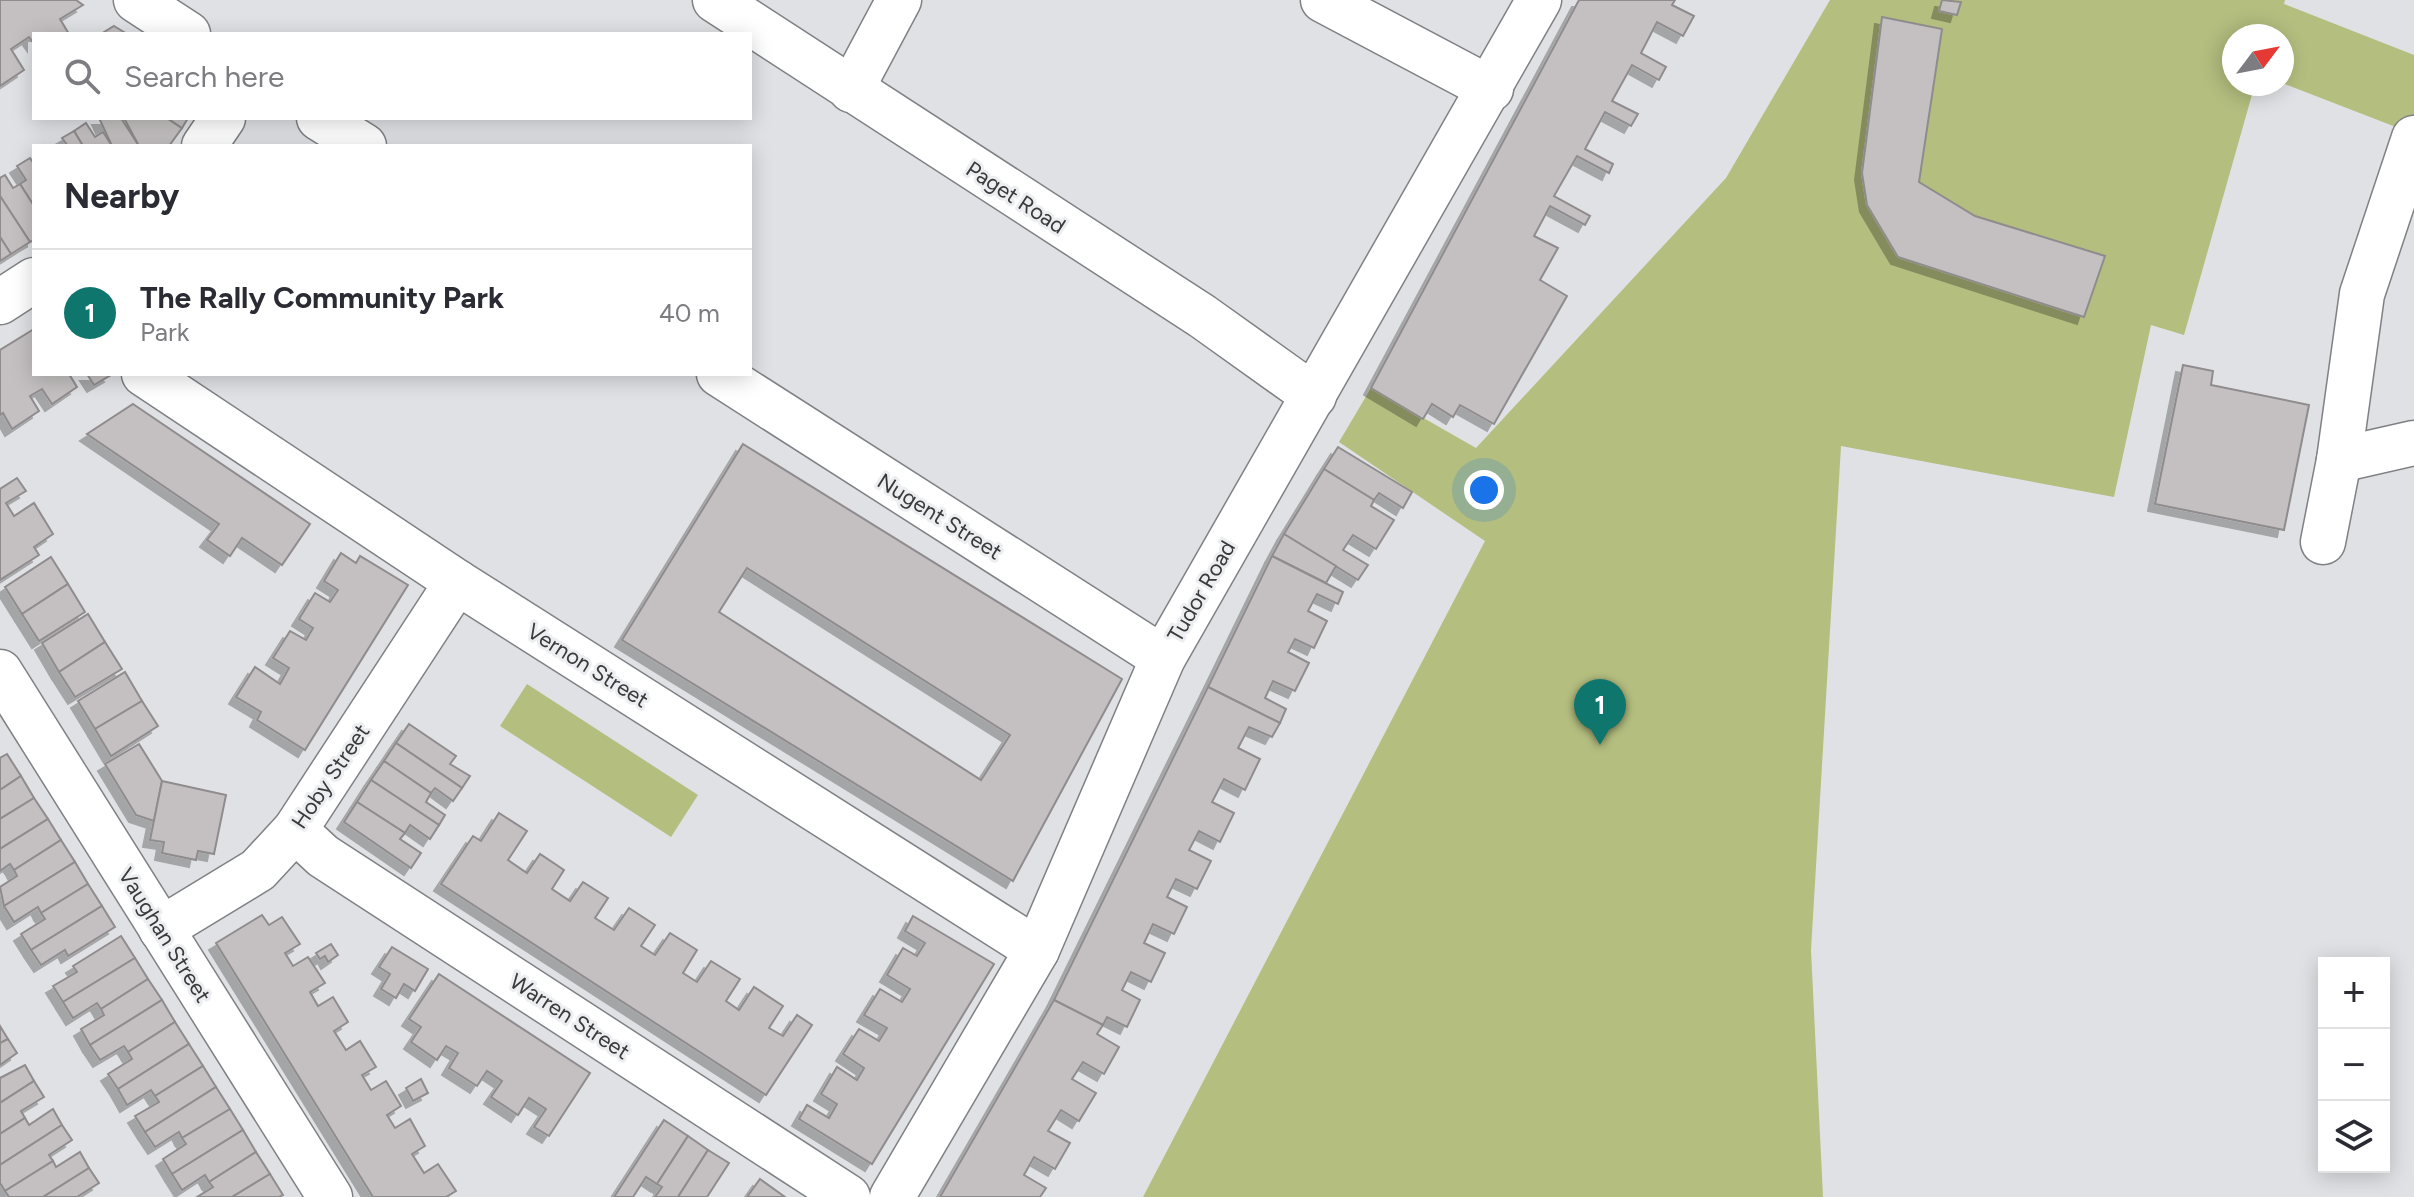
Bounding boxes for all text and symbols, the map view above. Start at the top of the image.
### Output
north arrow [2222,24,2294,96]
search box [32,32,752,120]
icon: search [60,54,104,98]
text: Search here [124,58,284,95]
street label: Paget Road [961,155,1070,240]
text: Nearby [64,176,179,217]
text: The Rally Community Park [140,279,504,316]
text: 1 [85,297,95,329]
text: 40 m [659,297,720,329]
text: Park [140,316,189,348]
street label: Nugent Street [872,467,1007,565]
your location [1464,470,1504,510]
street label: Tudor Road [1162,536,1241,647]
street label: Vernon Street [522,617,653,713]
pin: 1 [1574,679,1626,745]
street label: Hoby Street [286,719,375,834]
street label: Vaughan Street [112,863,217,1008]
map controls [2318,957,2390,1173]
button: + [2318,957,2390,1029]
street label: Warren Street [505,968,635,1065]
button: − [2318,1029,2390,1101]
button: layers [2318,1101,2390,1173]

